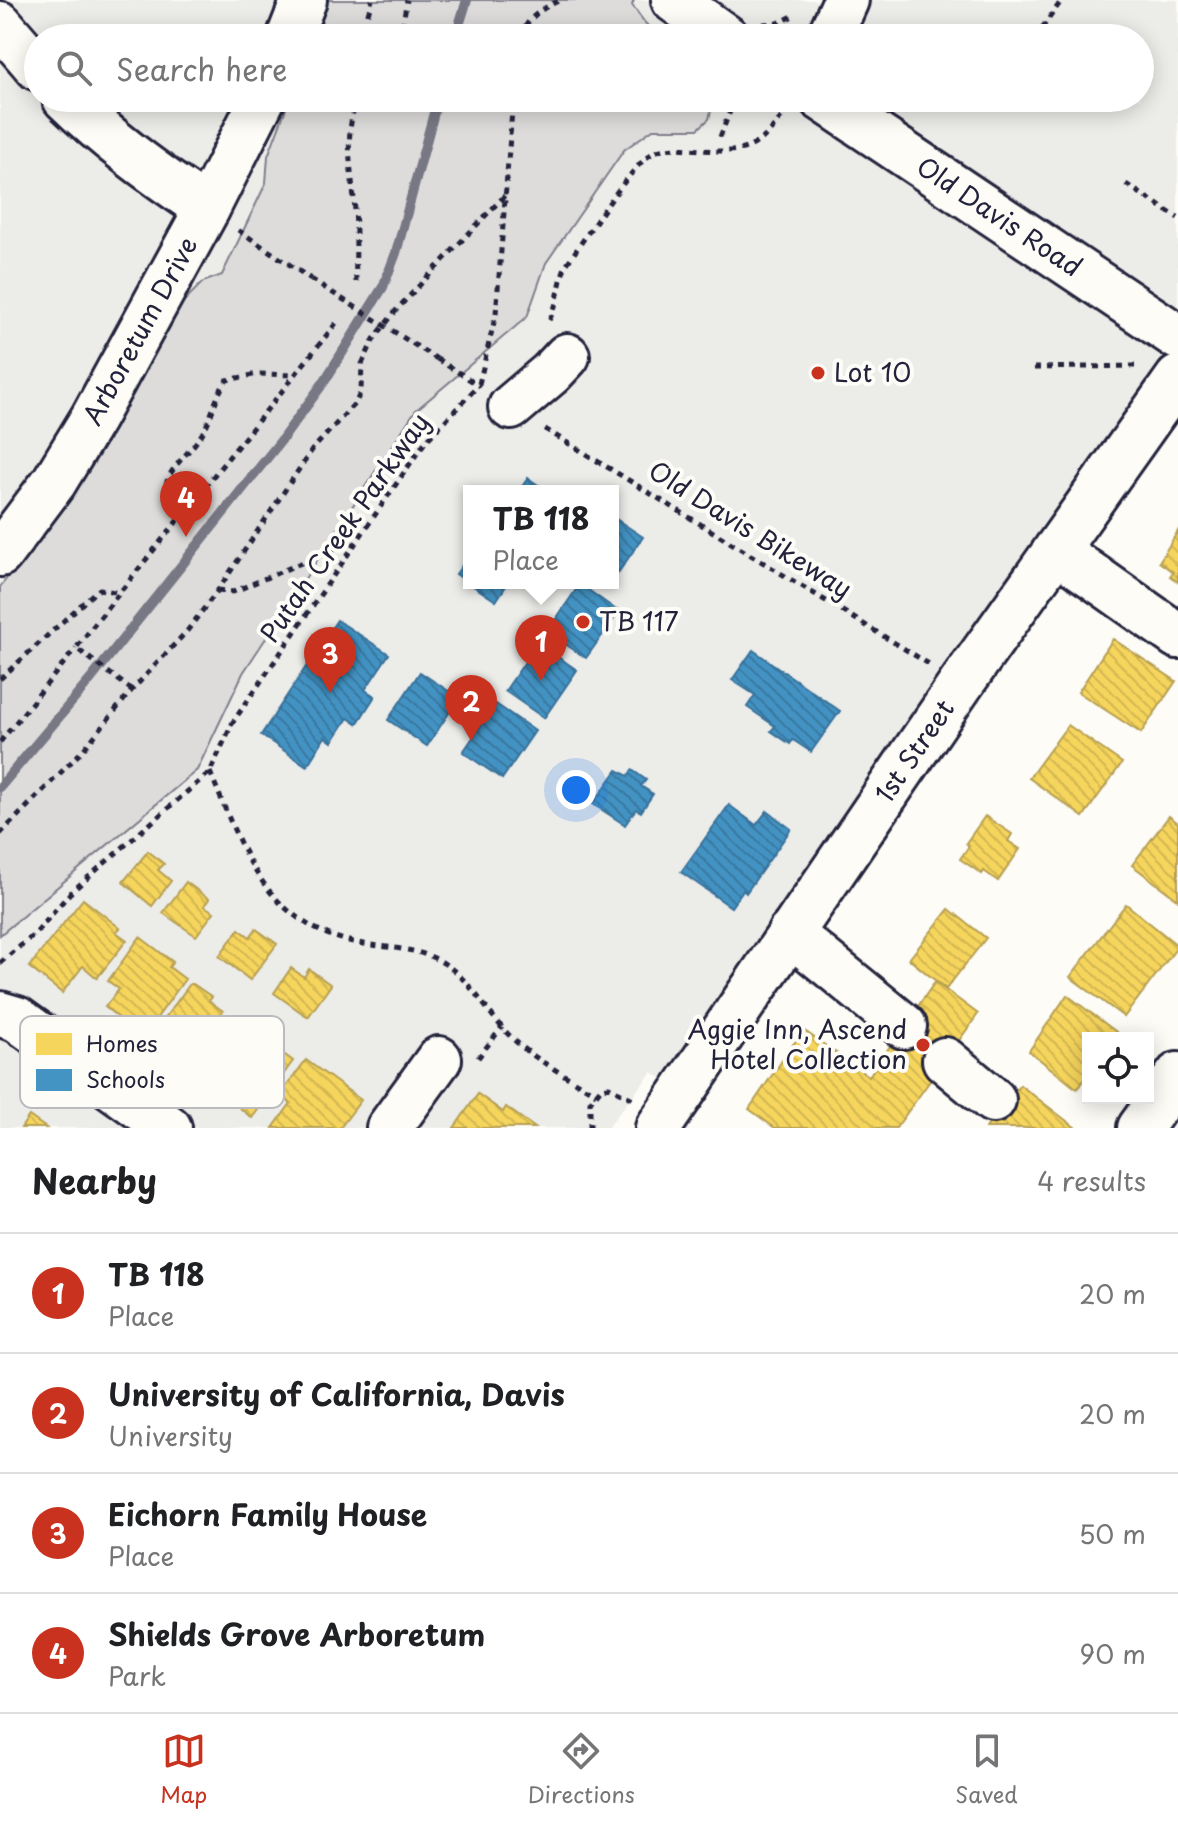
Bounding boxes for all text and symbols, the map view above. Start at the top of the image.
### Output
search box [24,24,1154,112]
icon: search [52,46,96,90]
text: Search here [116,46,288,91]
street label: Old Davis Road [909,146,1090,285]
street label: Arboretum Drive [72,229,206,432]
place label: Lot 10 [834,352,911,391]
marker: Lot 10 [809,364,827,382]
street label: Putah Creek Parkway [250,404,438,650]
street label: Old Davis Bikeway [642,450,860,607]
pin: 4 [160,471,212,537]
popup [463,485,619,589]
text: TB 118 [493,495,589,540]
text: Place [493,540,559,579]
place label: TB 117 [599,601,679,640]
marker: TB 117 [574,613,592,631]
pin: 1 [515,615,567,681]
pin: 3 [304,627,356,693]
pin: 2 [445,675,497,741]
street label: 1st Street [865,691,963,810]
your location [556,770,596,810]
place label: Aggie Inn, Ascend Hotel Collection [688,1009,907,1078]
legend [20,1016,284,1108]
text: Homes [86,1026,157,1059]
map controls [1082,1032,1154,1104]
button: locate [1082,1032,1154,1104]
marker: Aggie Inn, Ascend Hotel Collection [914,1036,932,1054]
text: Schools [86,1062,165,1095]
text: Nearby [32,1154,157,1206]
text: 4 results [1037,1161,1146,1200]
text: TB 118 [108,1251,205,1296]
text: 1 [52,1274,64,1313]
text: 20 m [1079,1274,1146,1313]
text: Place [108,1296,174,1335]
text: University of California, Davis [108,1371,565,1416]
text: 2 [49,1394,67,1433]
text: 20 m [1079,1394,1146,1433]
text: University [108,1416,233,1455]
text: Eichorn Family House [108,1491,427,1536]
text: 3 [49,1514,67,1553]
text: 50 m [1079,1514,1146,1553]
text: Place [108,1536,174,1575]
text: Shields Grove Arboretum [108,1611,485,1656]
text: 4 [49,1634,67,1673]
text: 90 m [1079,1634,1146,1673]
text: Park [108,1656,166,1695]
tab: Map [160,1729,207,1810]
tab: Directions [528,1729,635,1810]
tab: Saved [955,1729,1018,1810]

